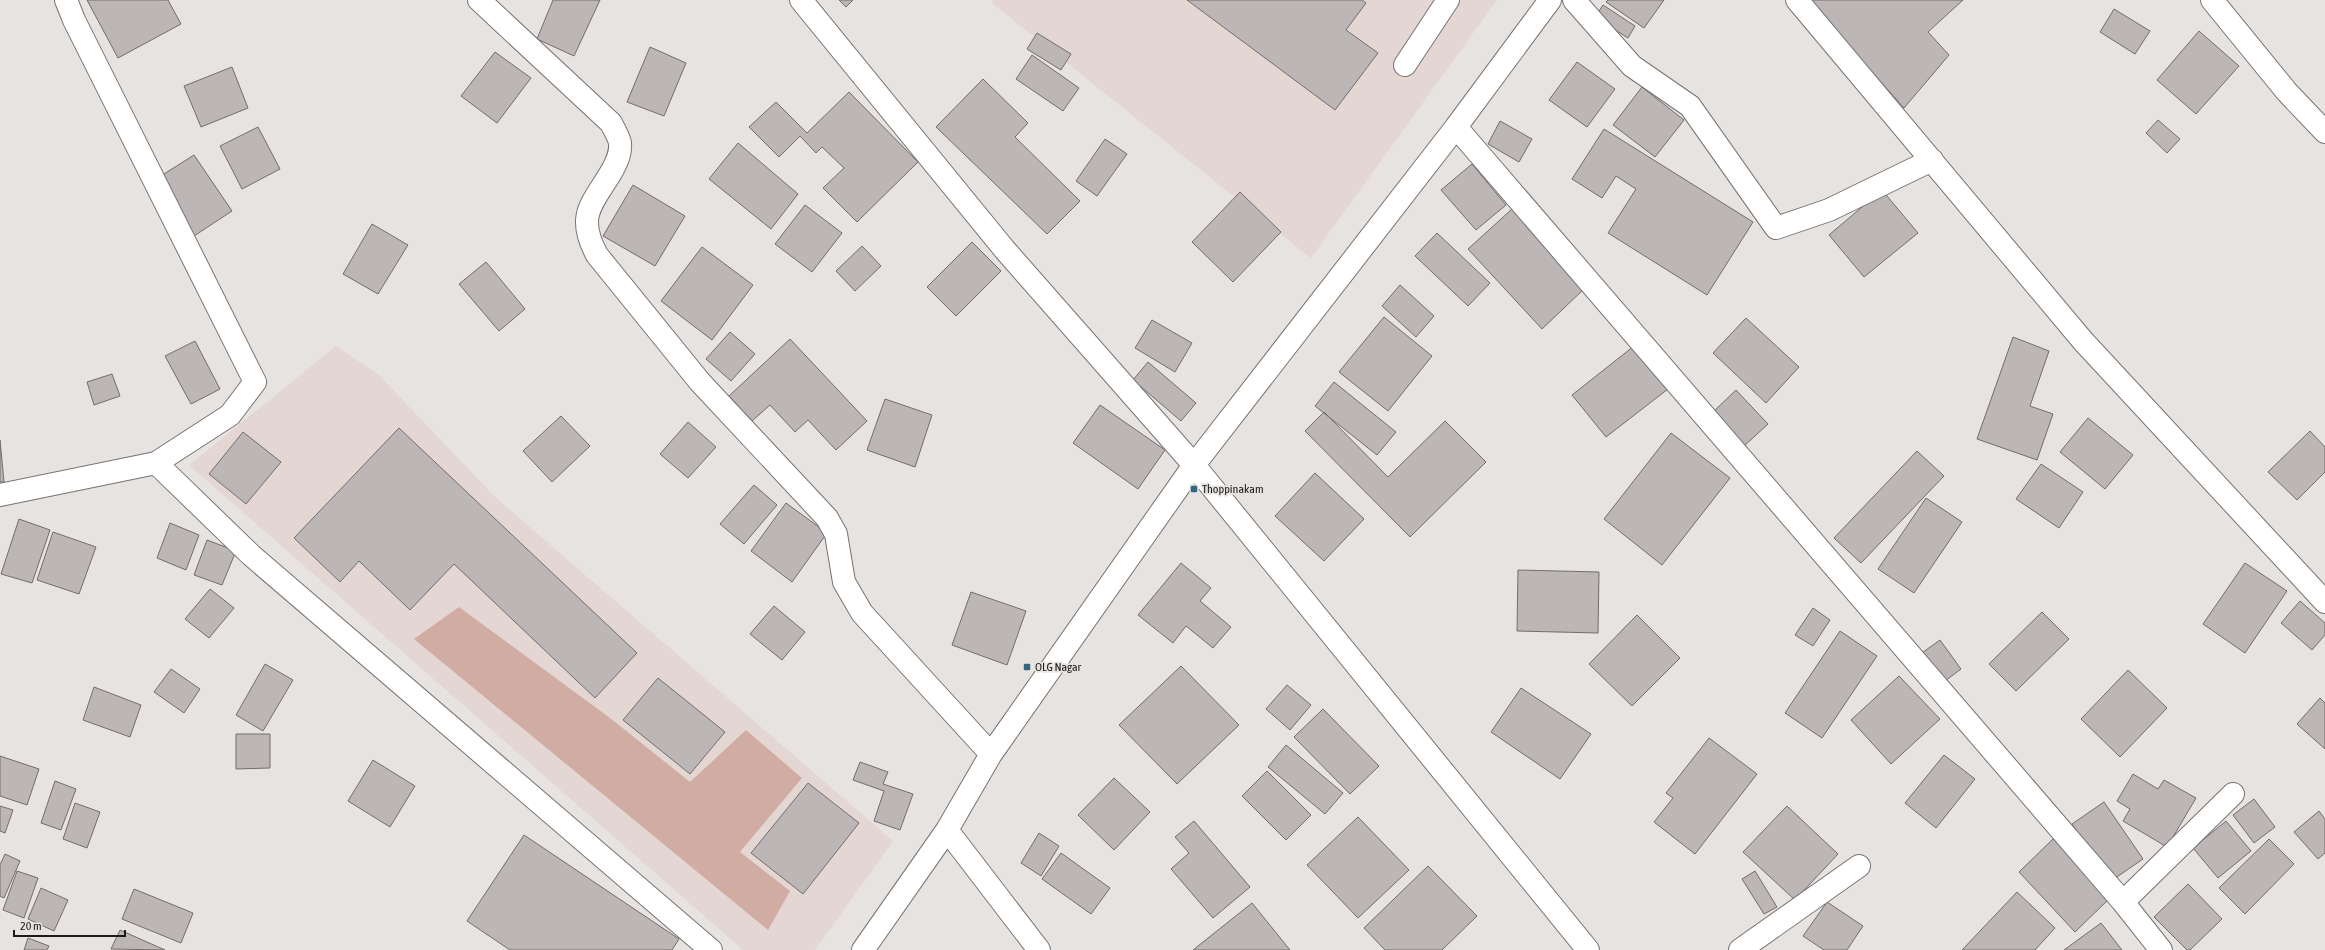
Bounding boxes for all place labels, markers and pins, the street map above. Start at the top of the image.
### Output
place label: Thoppinakam [1202,482,1264,496]
marker: Thoppinakam [1189,484,1199,494]
place label: OLG Nagar [1035,660,1082,674]
marker: OLG Nagar [1022,662,1032,672]

